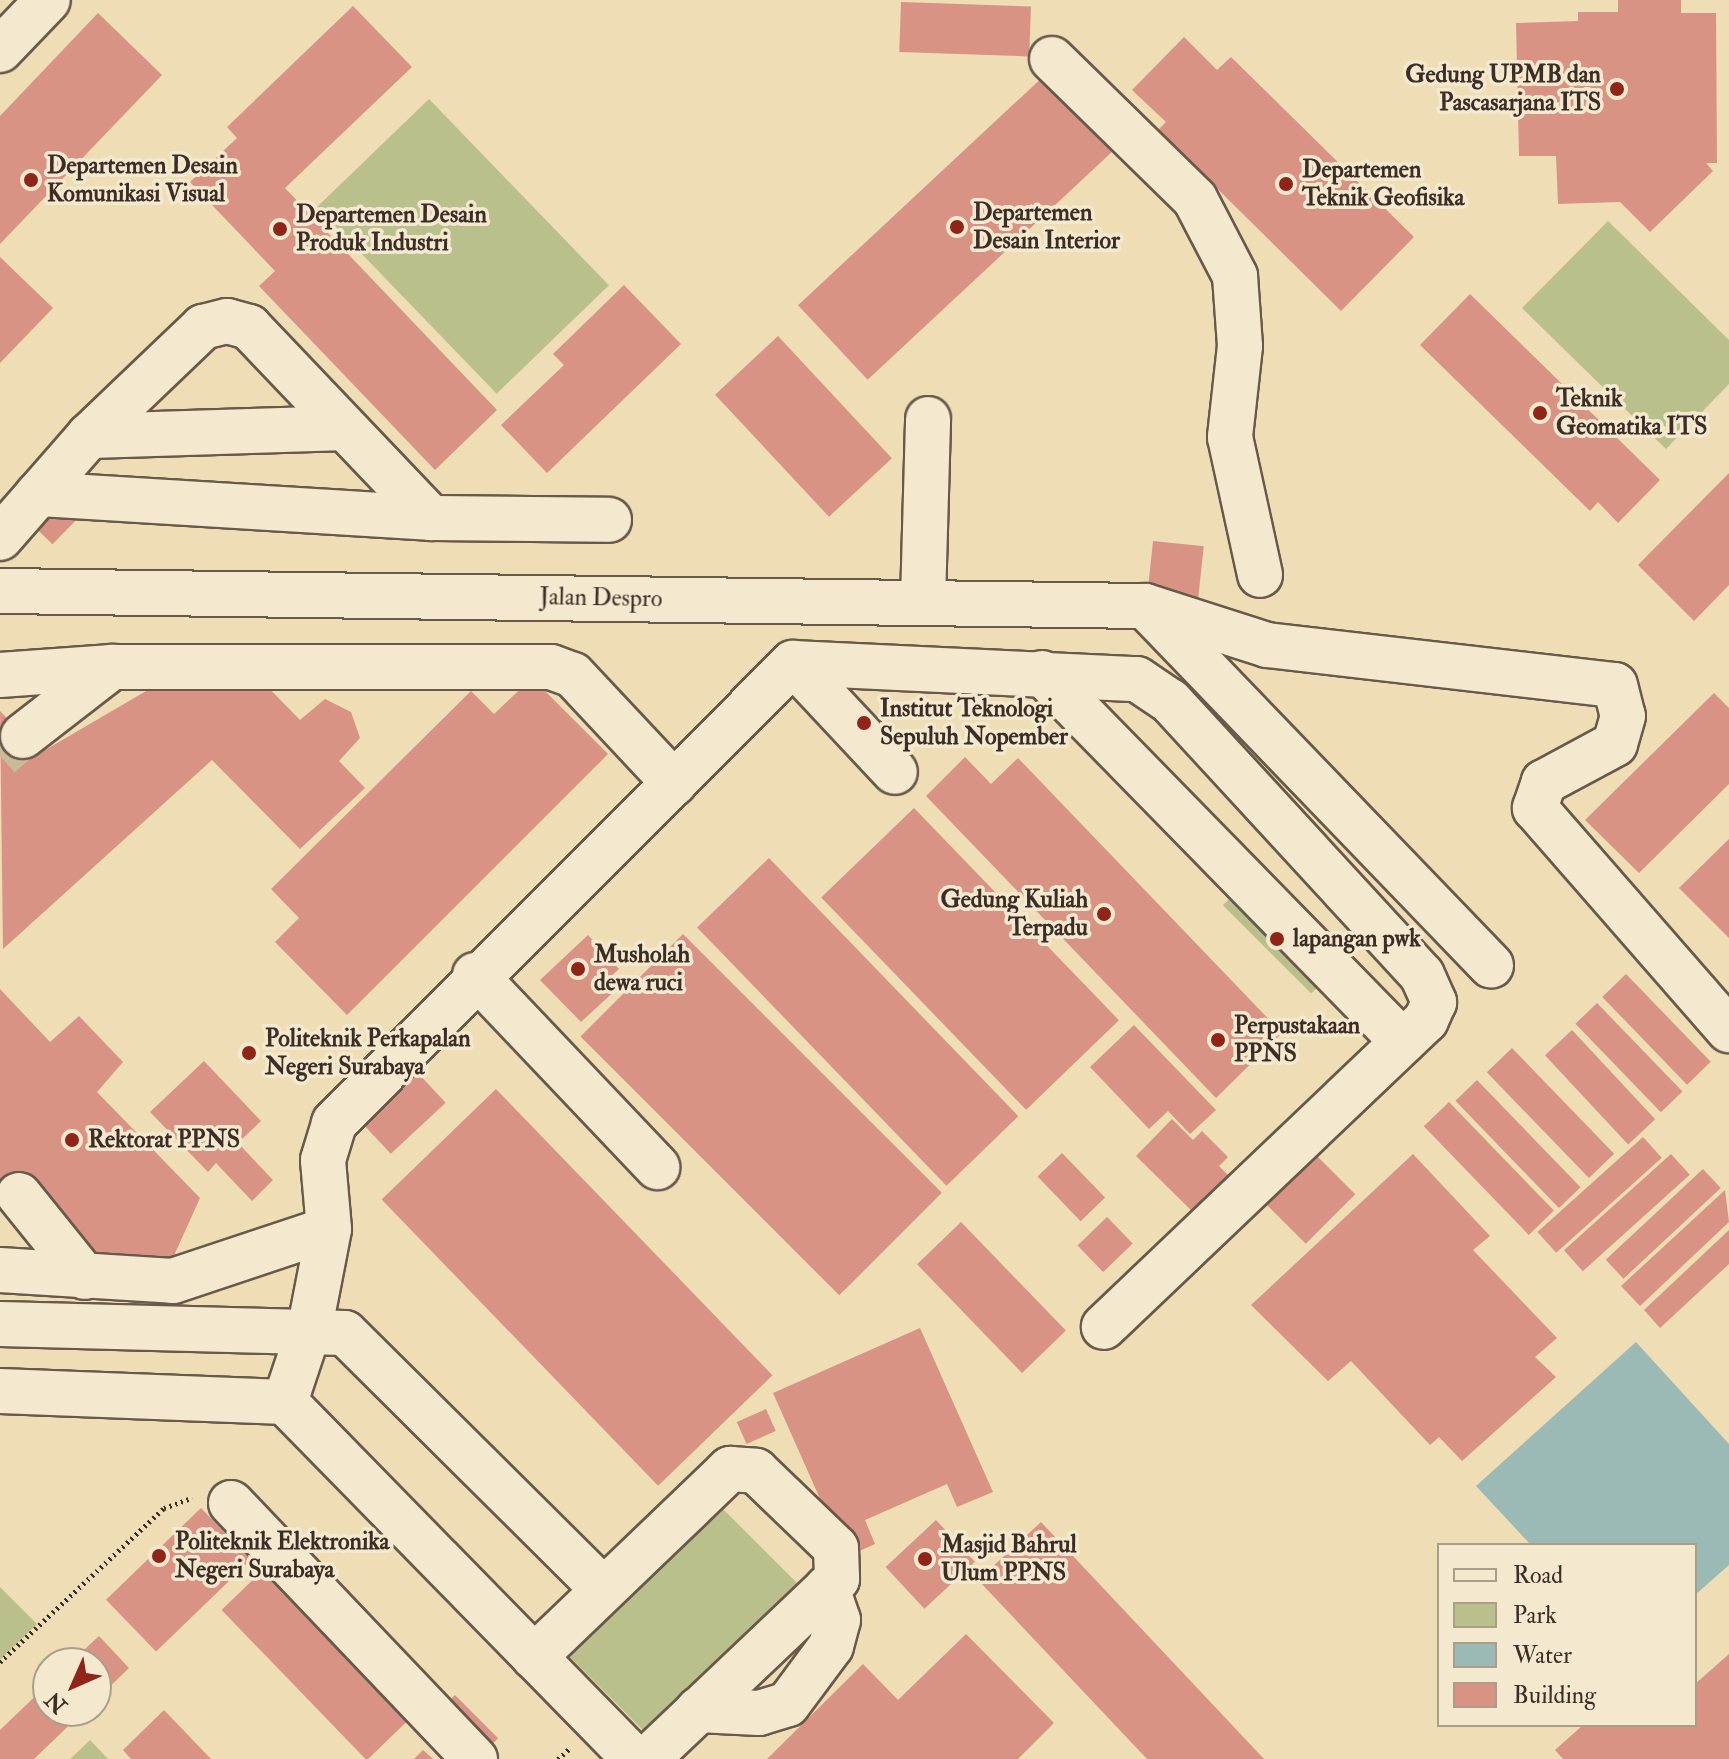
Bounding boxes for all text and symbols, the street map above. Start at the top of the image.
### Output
place label: Gedung UPMB dan Pascasarjana ITS [1405,61,1601,117]
marker: Gedung UPMB dan Pascasarjana ITS [1608,80,1626,98]
place label: Departemen Desain Komunikasi Visual [47,152,238,208]
place label: Departemen Teknik Geofisika [1302,156,1464,212]
marker: Departemen Desain Komunikasi Visual [22,171,40,189]
marker: Departemen Teknik Geofisika [1277,175,1295,193]
place label: Departemen Desain Interior [973,199,1120,255]
place label: Departemen Desain Produk Industri [296,201,487,257]
marker: Departemen Desain Interior [948,218,966,236]
marker: Departemen Desain Produk Industri [271,220,289,238]
place label: Teknik Geomatika ITS [1556,385,1707,441]
marker: Teknik Geomatika ITS [1531,404,1549,422]
street label: Jalan Despro [539,583,663,613]
place label: Institut Teknologi Sepuluh Nopember [880,695,1068,751]
marker: Institut Teknologi Sepuluh Nopember [855,714,873,732]
place label: Gedung Kuliah Terpadu [941,886,1088,942]
marker: Gedung Kuliah Terpadu [1095,905,1113,923]
place label: lapangan pwk [1293,925,1421,953]
marker: lapangan pwk [1268,930,1286,948]
place label: Musholah dewa ruci [594,941,690,997]
marker: Musholah dewa ruci [569,960,587,978]
place label: Perpustakaan PPNS [1234,1012,1360,1068]
place label: Politeknik Perkapalan Negeri Surabaya [265,1025,471,1081]
marker: Perpustakaan PPNS [1209,1031,1227,1049]
marker: Politeknik Perkapalan Negeri Surabaya [240,1044,258,1062]
place label: Rektorat PPNS [88,1126,240,1154]
marker: Rektorat PPNS [63,1131,81,1149]
place label: Politeknik Elektronika Negeri Surabaya [175,1528,389,1584]
place label: Masjid Bahrul Ulum PPNS [941,1531,1077,1587]
legend [1437,1543,1697,1727]
marker: Politeknik Elektronika Negeri Surabaya [150,1547,168,1565]
marker: Masjid Bahrul Ulum PPNS [916,1550,934,1568]
text: Road [1513,1560,1563,1591]
text: Park [1513,1600,1557,1631]
text: Water [1513,1640,1572,1671]
north arrow [32,1647,112,1727]
text: Building [1513,1680,1596,1711]
text: N [40,1686,73,1719]

